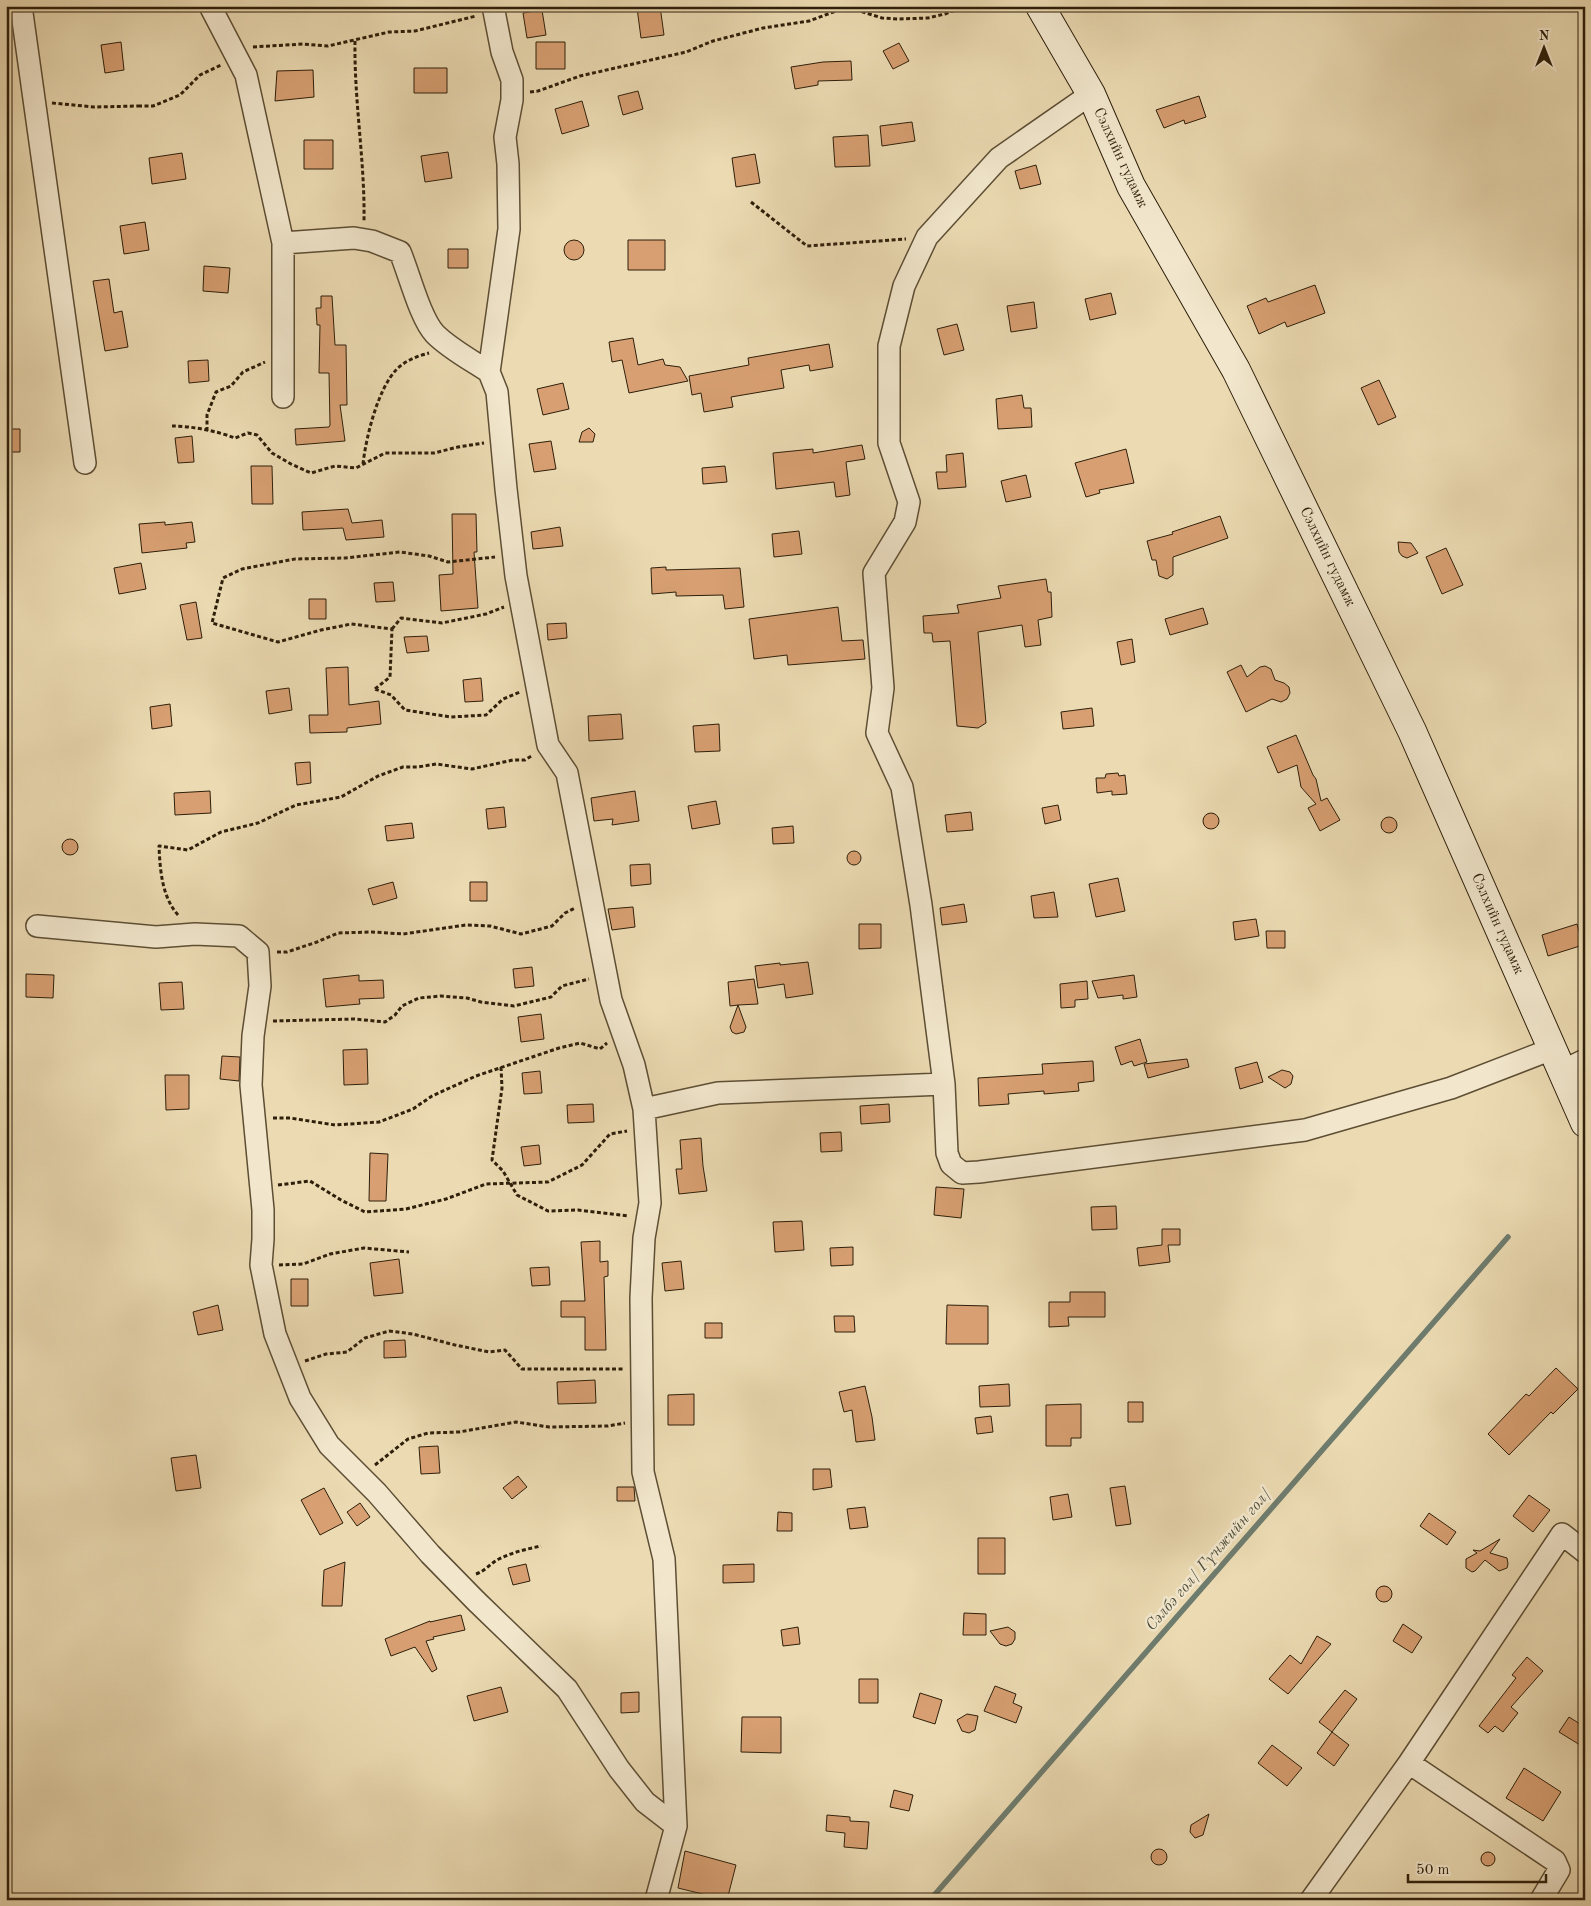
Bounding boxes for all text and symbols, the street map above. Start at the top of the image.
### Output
north arrow [1518,22,1568,72]
text: N [1539,29,1550,43]
street label: Сэлхийн гудамж [1090,106,1150,211]
street label: Сэлхийн гудамж [1296,505,1358,609]
street label: Сэлхийн гудамж [1468,871,1526,977]
water label: Сэлбэ гол/ Гүнжийн гол/ [1143,1486,1275,1634]
scale bar [1408,1851,1546,1883]
text: 50 m [1416,1863,1450,1878]

